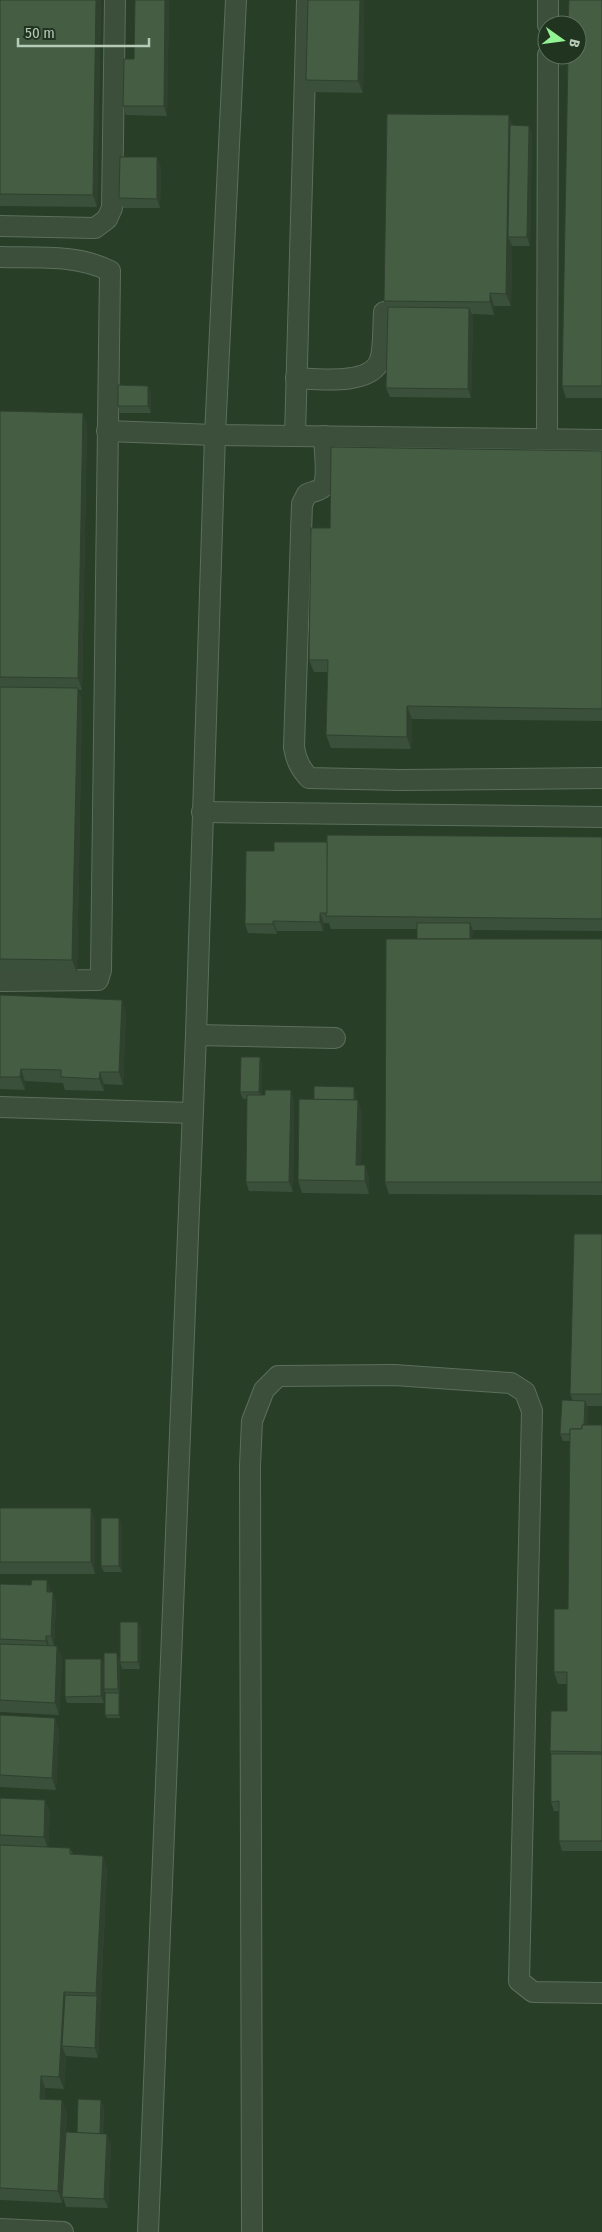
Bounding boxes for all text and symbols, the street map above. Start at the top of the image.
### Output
scale bar [18,15,149,47]
north arrow [537,15,587,65]
text: 50 m [25,24,55,42]
text: B [565,37,583,49]

